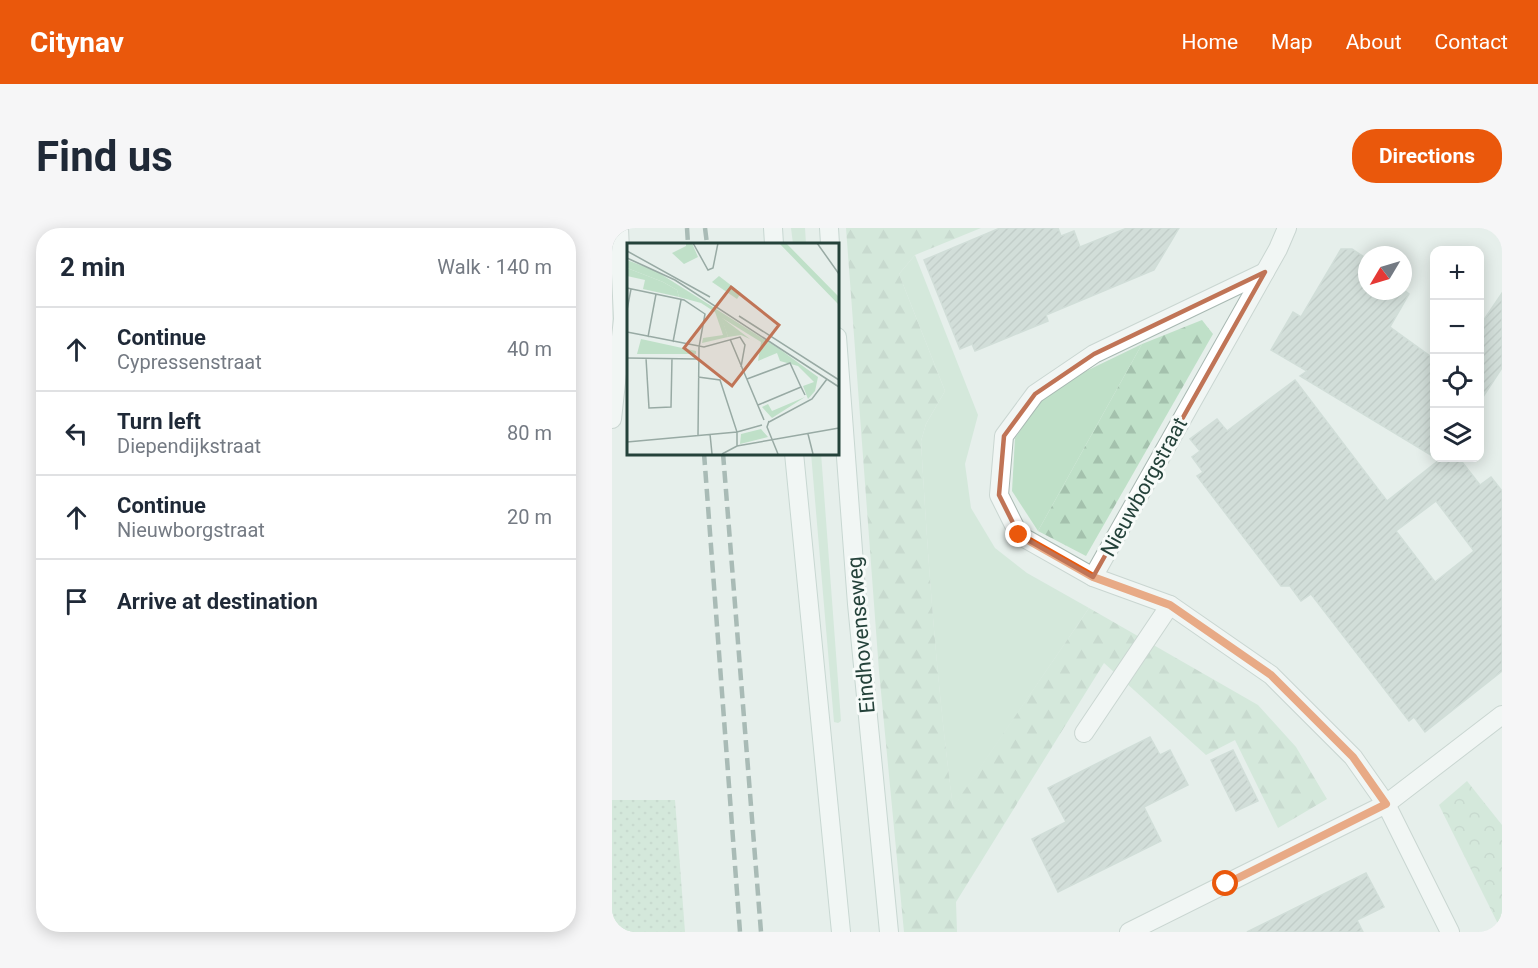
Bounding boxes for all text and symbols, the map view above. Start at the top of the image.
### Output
text: Citynav [30,26,124,59]
text: Home [1182,30,1238,54]
text: Map [1271,30,1313,54]
text: About [1346,30,1402,54]
text: Contact [1435,30,1508,54]
button: Directions [1352,129,1502,183]
text: Find us [36,132,173,181]
inset map [627,243,838,454]
north arrow [1358,246,1412,300]
map controls [1430,246,1484,462]
button: + [1430,246,1484,300]
text: 2 min [60,252,125,282]
text: Walk · 140 m [437,255,552,279]
button: − [1430,300,1484,354]
text: Continue [117,325,206,350]
icon: ahead [60,333,93,366]
text: 40 m [507,337,552,361]
text: Cypressenstraat [117,350,262,374]
button: locate [1430,354,1484,408]
button: layers [1430,408,1484,462]
text: Turn left [117,409,201,434]
street label: Nieuwborgstraat [1096,413,1192,561]
icon: left [60,417,93,450]
text: 80 m [507,421,552,445]
text: Diependijkstraat [117,434,261,458]
text: Continue [117,493,206,518]
icon: ahead [60,501,93,534]
text: 20 m [507,505,552,529]
text: Nieuwborgstraat [117,518,265,542]
route end [1005,521,1031,547]
street label: Eindhovenseweg [842,556,880,714]
icon: arrive [60,585,93,618]
text: Arrive at destination [117,589,318,614]
route start [1212,870,1238,896]

